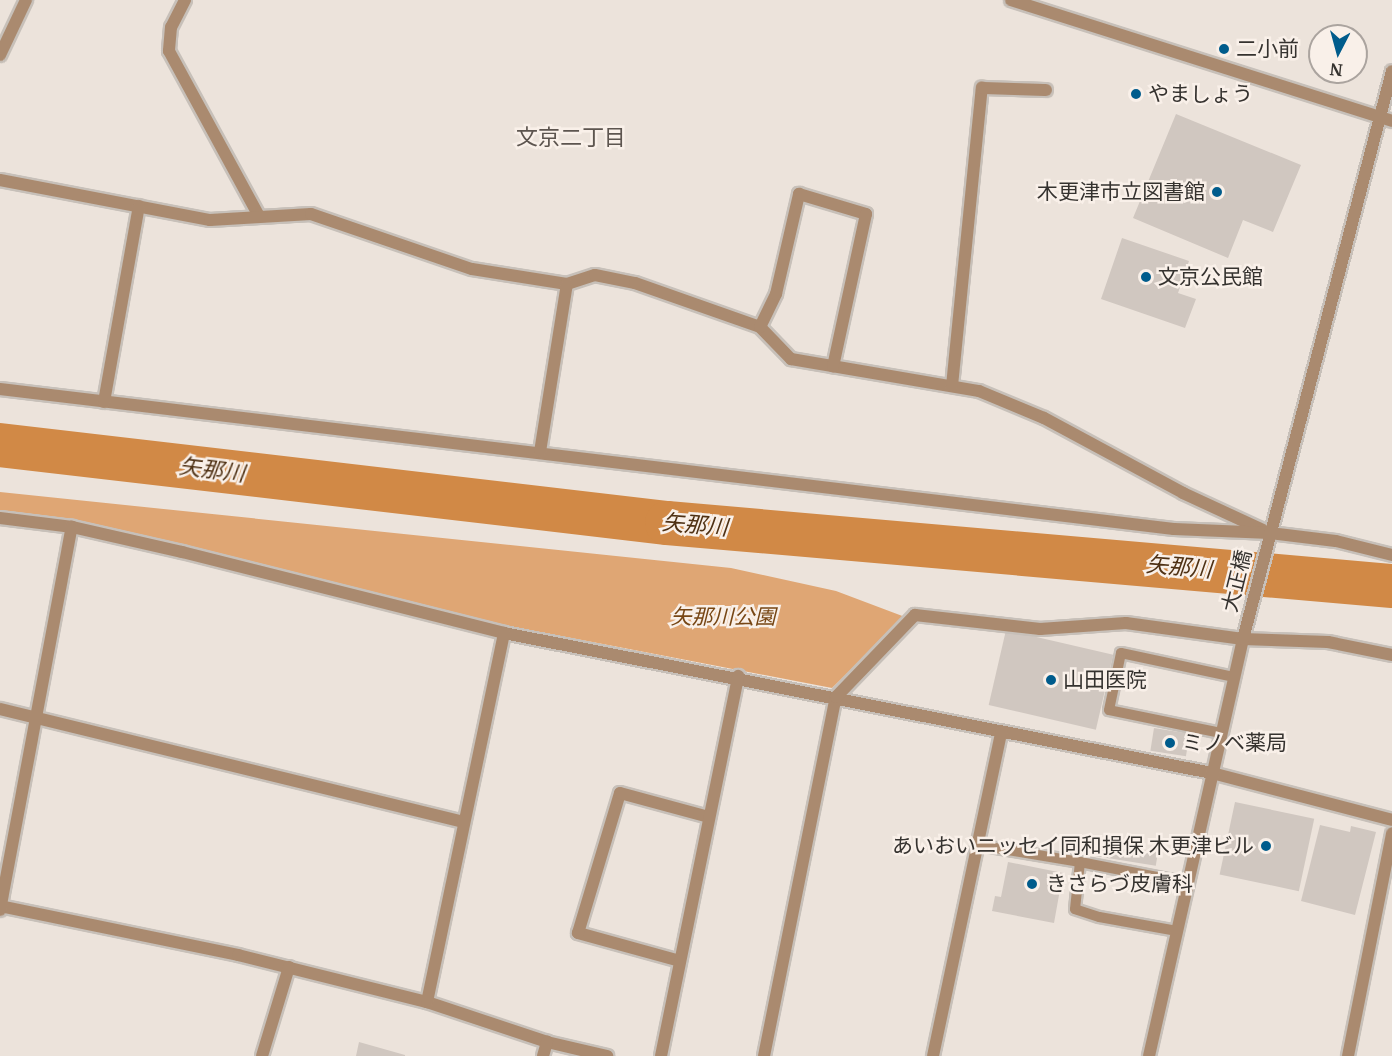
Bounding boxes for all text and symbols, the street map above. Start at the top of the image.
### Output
north arrow [1308,24,1368,84]
place label: 二小前 [1236,36,1299,62]
marker: 二小前 [1217,42,1231,56]
text: N [1329,59,1344,81]
place label: やましょう [1148,81,1253,107]
marker: やましょう [1129,87,1143,101]
district label: 文京二丁目 [516,125,626,151]
place label: 木更津市立図書館 [1037,179,1205,205]
marker: 木更津市立図書館 [1210,185,1224,199]
place label: 文京公民館 [1158,264,1263,290]
marker: 文京公民館 [1139,270,1153,284]
water label: 矢那川 [178,453,246,487]
water label: 矢那川 [661,509,729,541]
street label: 大正橋 [1217,547,1257,615]
water label: 矢那川 [1145,551,1213,583]
park label: 矢那川公園 [671,604,775,630]
place label: 山田医院 [1063,667,1147,693]
marker: 山田医院 [1044,673,1058,687]
place label: ミノベ薬局 [1182,730,1287,756]
marker: ミノベ薬局 [1163,736,1177,750]
place label: あいおいニッセイ同和損保 木更津ビル [892,833,1254,859]
marker: あいおいニッセイ同和損保 木更津ビル [1259,839,1273,853]
place label: きさらづ皮膚科 [1046,871,1193,897]
marker: きさらづ皮膚科 [1023,875,1041,893]

